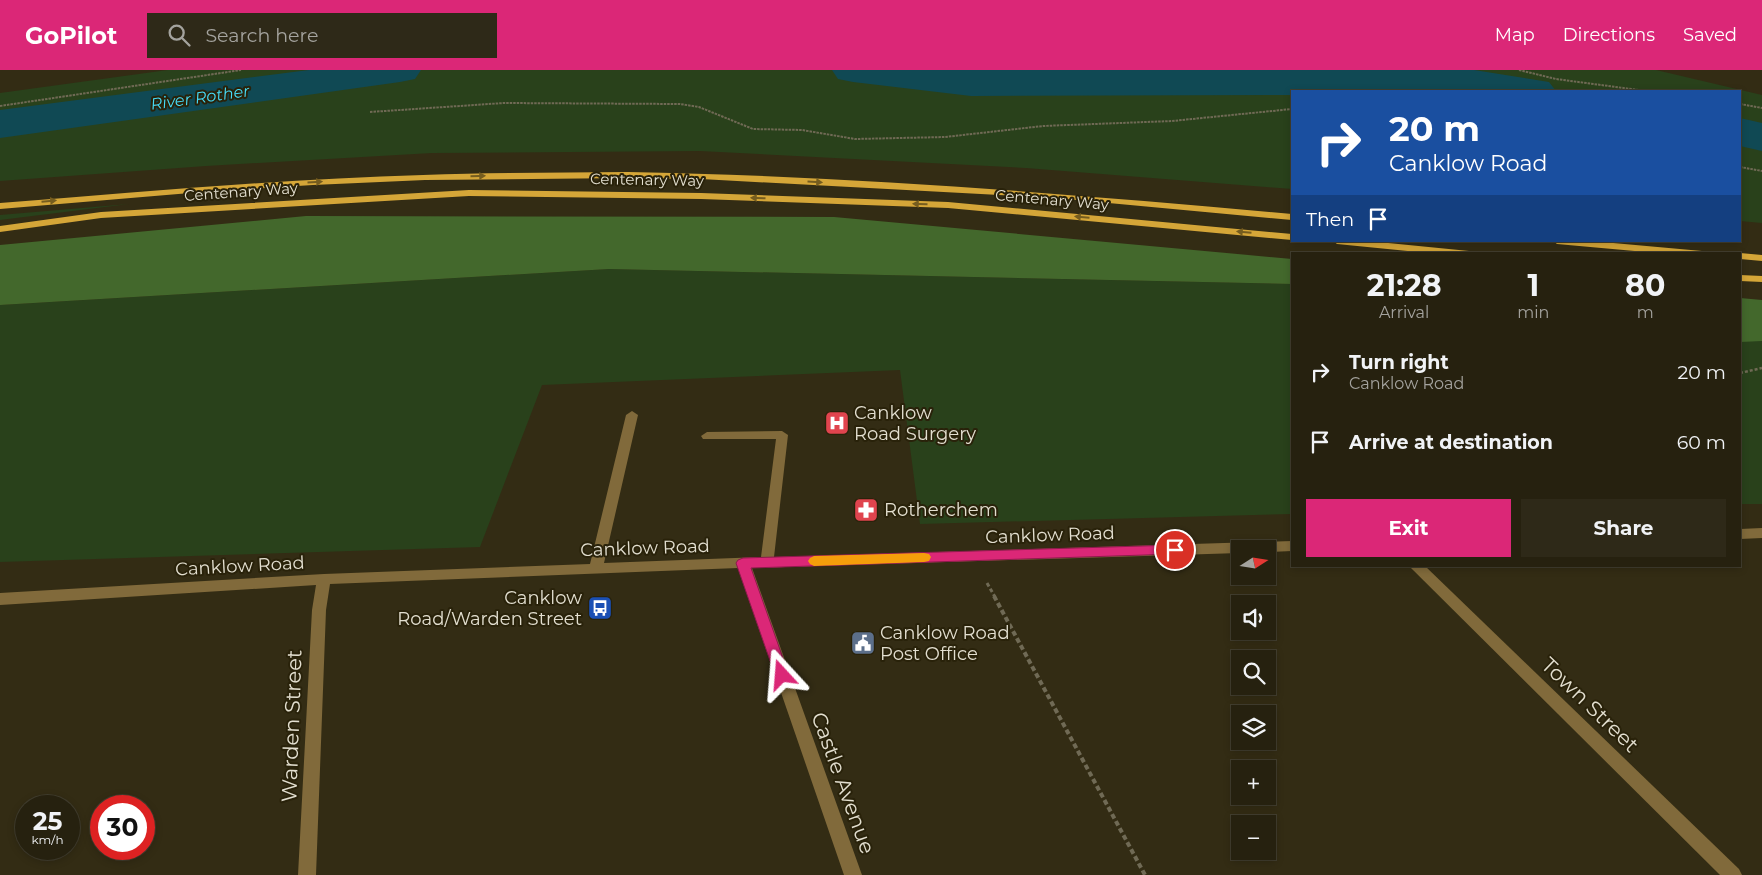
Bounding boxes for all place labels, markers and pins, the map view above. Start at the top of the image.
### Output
place label: Canklow Road Surgery [854,402,976,445]
hospital icon: Canklow Road Surgery [824,410,850,436]
pharmacy icon: Rotherchem [853,497,879,523]
place label: Rotherchem [884,499,998,521]
pin [1154,529,1196,571]
place label: Canklow Road/Warden Street [397,587,582,630]
bus stop icon: Canklow Road/Warden Street [587,595,613,621]
place label: Canklow Road Post Office [880,622,1010,665]
public building icon: Canklow Road Post Office [850,630,876,656]

